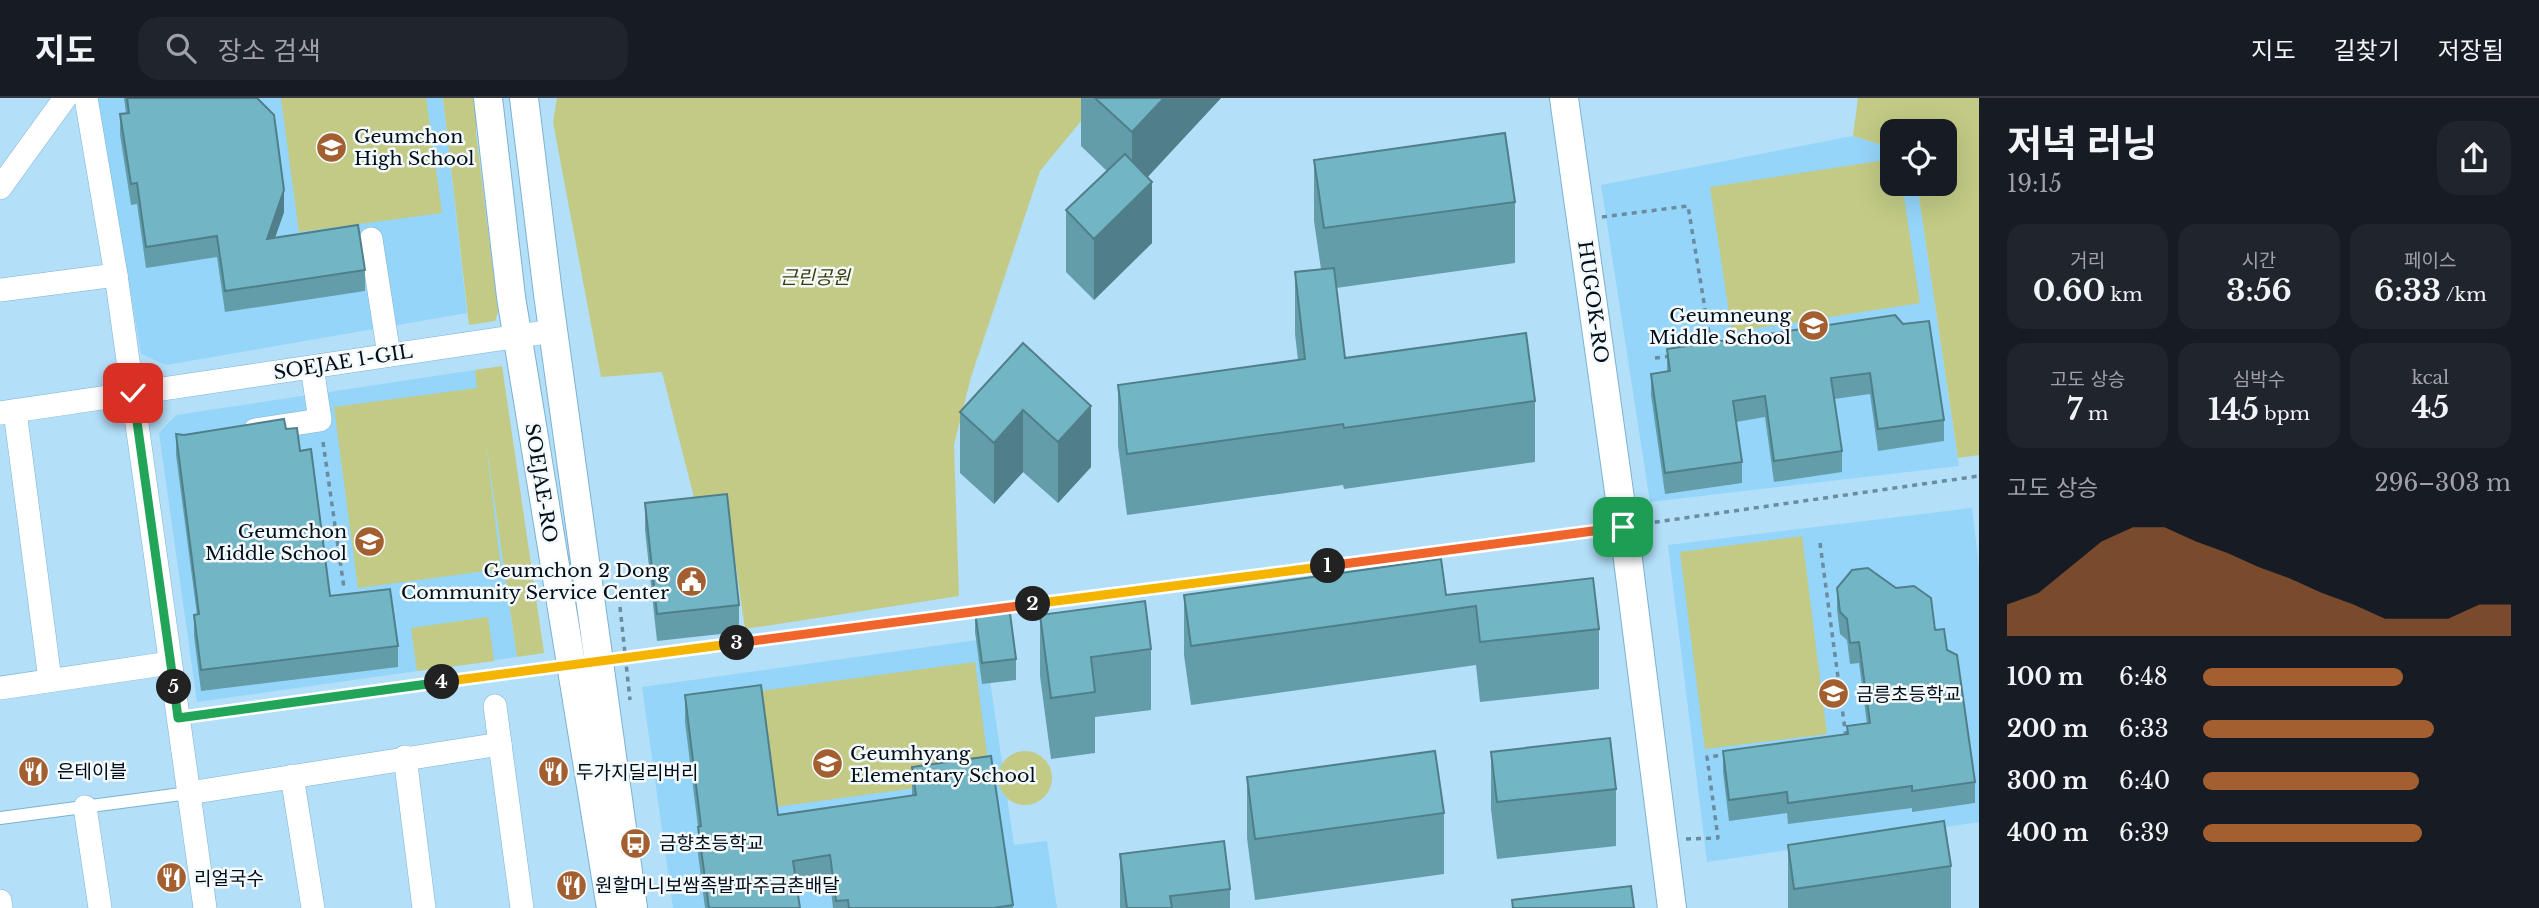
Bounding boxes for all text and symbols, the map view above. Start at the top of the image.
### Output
search box [138,17,628,80]
icon: search [162,29,200,67]
text: 지도 [35,30,96,71]
text: 장소 검색 [218,35,321,67]
text: 지도 [2251,36,2296,65]
text: 길찾기 [2334,36,2400,65]
text: 저장됨 [2438,36,2504,65]
map controls [1880,119,1957,196]
button: locate [1880,119,1957,196]
text: 저녁 러닝 [2007,120,2157,167]
button: share [2437,121,2511,195]
place label: Geumchon High School [354,125,475,170]
school or university icon: Geumchon High School [314,130,348,164]
text: 19:15 [2007,170,2062,198]
street label: HUGOK-RO [1573,239,1613,365]
text: 거리 [2070,249,2105,272]
text: 시간 [2242,249,2276,272]
text: 페이스 [2404,249,2457,272]
park label: 근린공원 [780,266,851,289]
text: 0.60 [2033,272,2105,309]
text: 3:56 [2226,272,2292,309]
text: 6:33 [2374,272,2441,309]
text: km [2105,283,2143,306]
text: /km [2441,283,2487,306]
place label: Geumneung Middle School [1649,304,1792,349]
school or university icon: Geumneung Middle School [1797,309,1831,343]
street label: SOEJAE 1-GIL [272,340,414,384]
pin [103,363,163,423]
text: kcal [2411,366,2449,389]
text: 고도 상승 [2050,368,2125,391]
text: 심박수 [2233,368,2285,391]
icon: check [114,374,152,412]
text: 45 [2411,389,2449,426]
text: 7 [2067,391,2082,428]
text: 145 [2208,391,2259,428]
text: m [2082,402,2108,425]
text: bpm [2259,402,2310,425]
street label: SOEJAE-RO [520,422,562,544]
text: 296–303 m [2375,469,2511,497]
text: 고도 상승 [2007,474,2098,502]
pin [1593,497,1653,557]
icon: arrive [1604,508,1642,546]
place label: Geumchon Middle School [205,520,347,565]
school or university icon: Geumchon Middle School [353,525,387,559]
pin: 1 [1310,548,1346,584]
text: 1 [1323,554,1332,577]
place label: Geumchon 2 Dong Community Service Center [401,559,670,604]
public building icon: Geumchon 2 Dong Community Service Center [675,564,709,598]
pin: 2 [1016,587,1050,622]
text: 2 [1026,592,1039,615]
pin: 3 [720,626,754,660]
text: 3 [730,631,743,654]
text: 100 m [2007,663,2083,691]
text: 6:48 [2119,663,2168,691]
pin: 4 [424,664,460,700]
pin: 5 [156,670,192,704]
text: 4 [435,670,448,693]
text: 5 [168,675,179,698]
school or university icon: 금릉초등학교 [1816,677,1850,711]
place label: 금릉초등학교 [1856,683,1961,706]
text: 200 m [2007,715,2088,743]
text: 6:33 [2119,715,2169,743]
place label: Geumhyang Elementary School [850,742,1036,787]
school or university icon: Geumhyang Elementary School [810,747,844,781]
restaurant icon: 은테이블 [17,754,51,788]
restaurant icon: 두가지딜리버리 [536,755,570,789]
place label: 은테이블 [57,760,127,783]
place label: 두가지딜리버리 [576,761,698,784]
text: 300 m [2007,767,2088,795]
text: 6:40 [2119,767,2170,795]
text: 400 m [2007,819,2089,847]
text: 6:39 [2119,819,2169,847]
bus stop icon: 금향초등학교 [619,826,653,860]
place label: 금향초등학교 [659,832,764,855]
restaurant icon: 리얼국수 [154,861,188,895]
place label: 리얼국수 [194,867,264,890]
restaurant icon: 원할머니보쌈족발파주금촌배달 [555,868,589,902]
place label: 원할머니보쌈족발파주금촌배달 [595,874,840,897]

